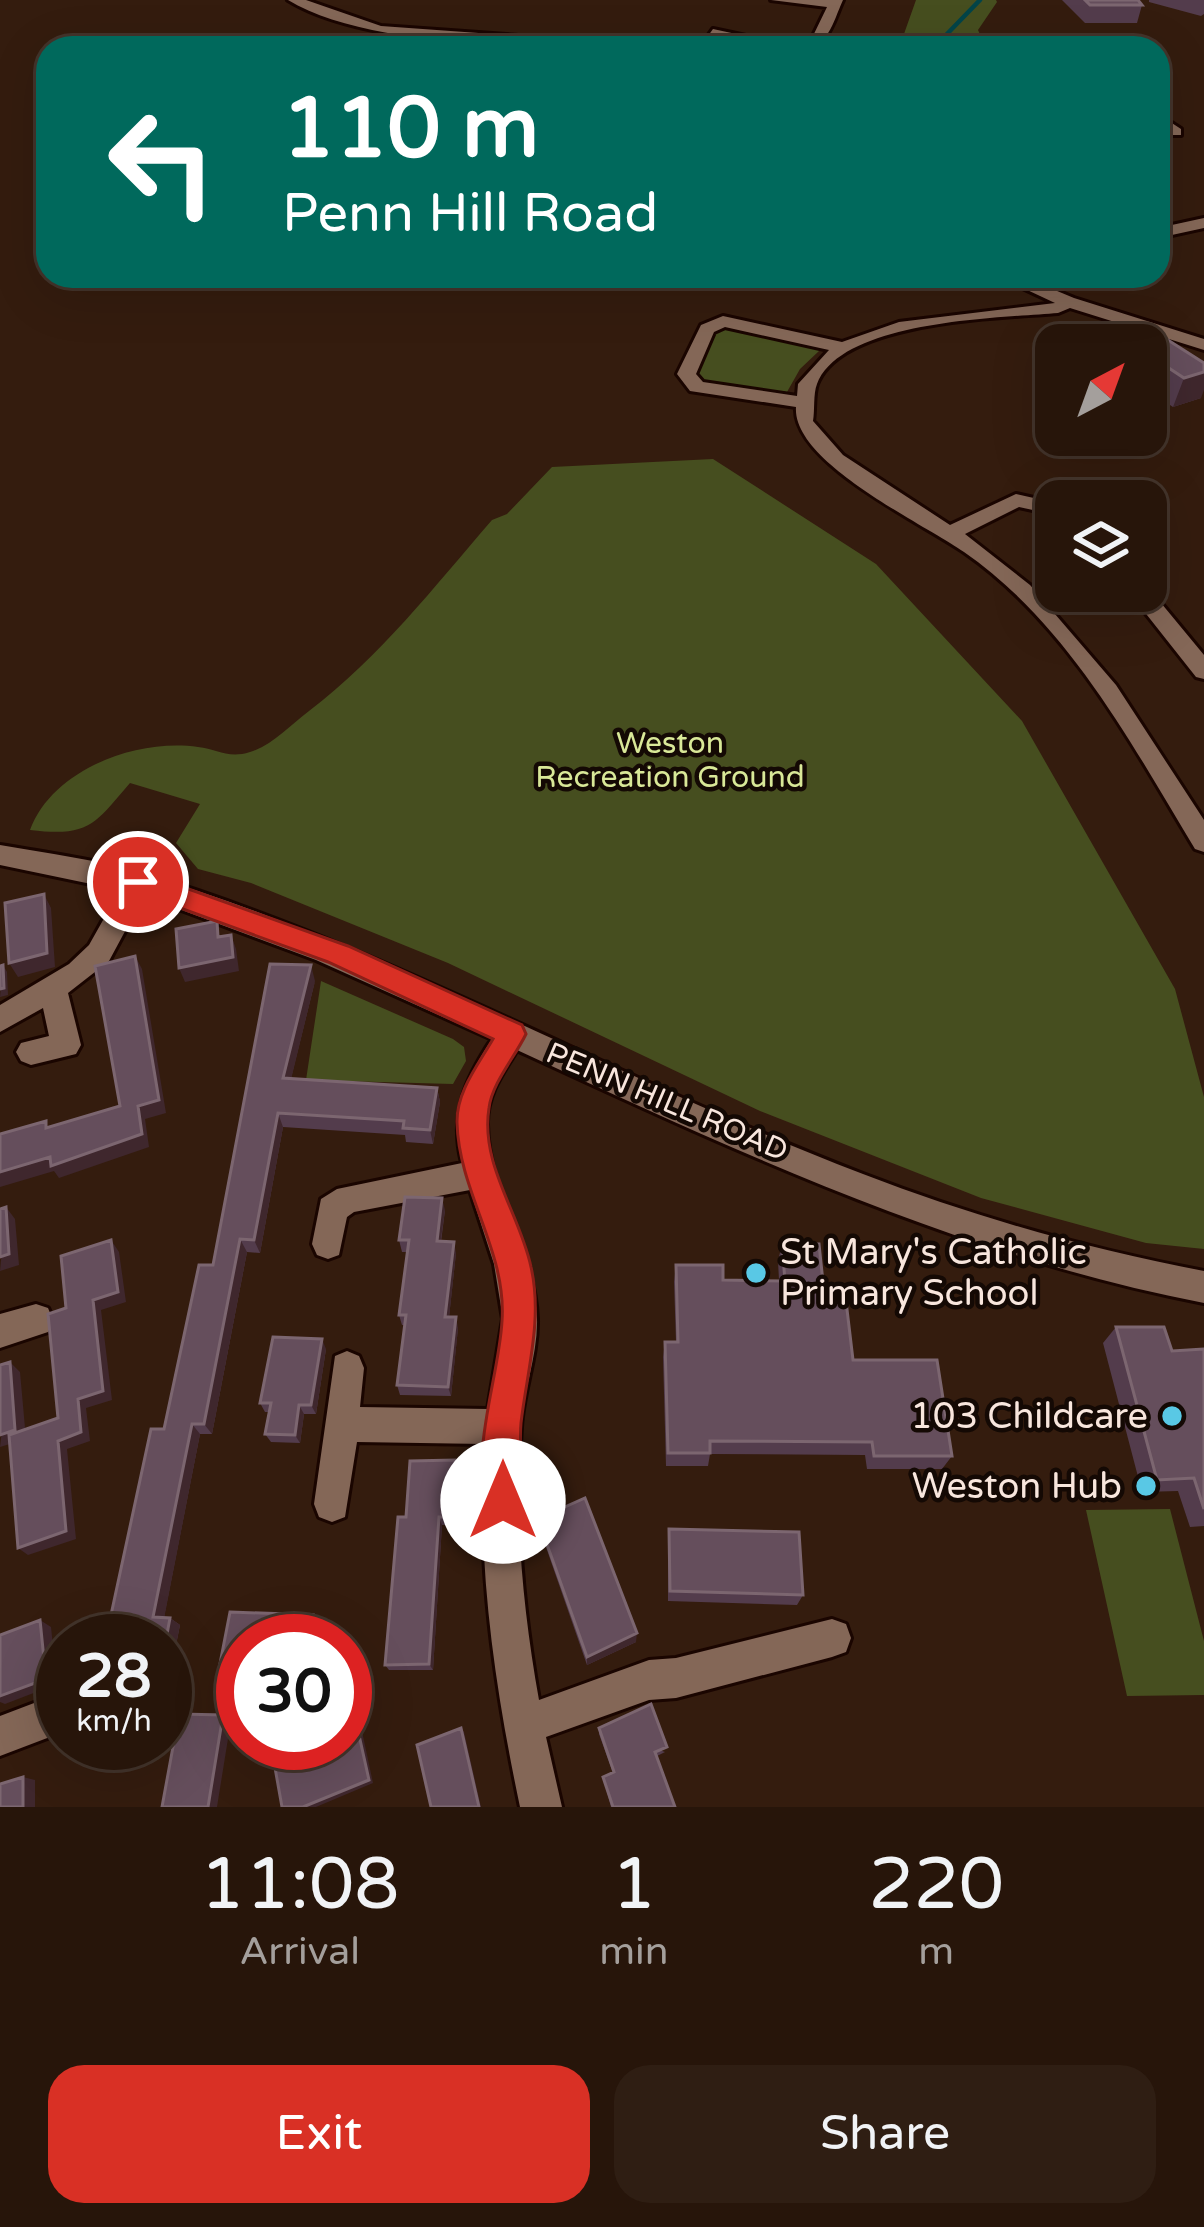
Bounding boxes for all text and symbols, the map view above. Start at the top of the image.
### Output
text: 110 m [282,79,539,180]
icon: left [84,84,240,240]
text: Penn Hill Road [282,181,658,246]
north arrow [1035,324,1167,456]
map controls [1035,324,1167,612]
button: layers [1035,480,1167,612]
park label: Weston Recreation Ground [535,725,805,796]
pin [87,831,189,933]
icon: arrive [105,849,171,915]
street label: PENN HILL ROAD [541,1034,793,1170]
place label: St Mary's Catholic Primary School [780,1231,1087,1315]
marker: St Mary's Catholic Primary School [743,1260,769,1286]
place label: 103 Childcare [910,1395,1148,1438]
marker: 103 Childcare [1159,1403,1185,1429]
position arrow [440,1438,566,1564]
place label: Weston Hub [912,1465,1122,1508]
marker: Weston Hub [1133,1473,1159,1499]
speed limit sign: 30 [216,1614,372,1770]
text: 28 [76,1641,152,1713]
text: km/h [76,1703,152,1740]
text: 11:08 [200,1842,399,1929]
text: 1 [611,1842,657,1929]
text: 220 [868,1842,1004,1929]
text: Arrival [239,1928,360,1975]
text: min [599,1928,669,1975]
text: m [918,1928,954,1975]
button: Exit [48,2065,590,2203]
button: Share [614,2065,1156,2203]

